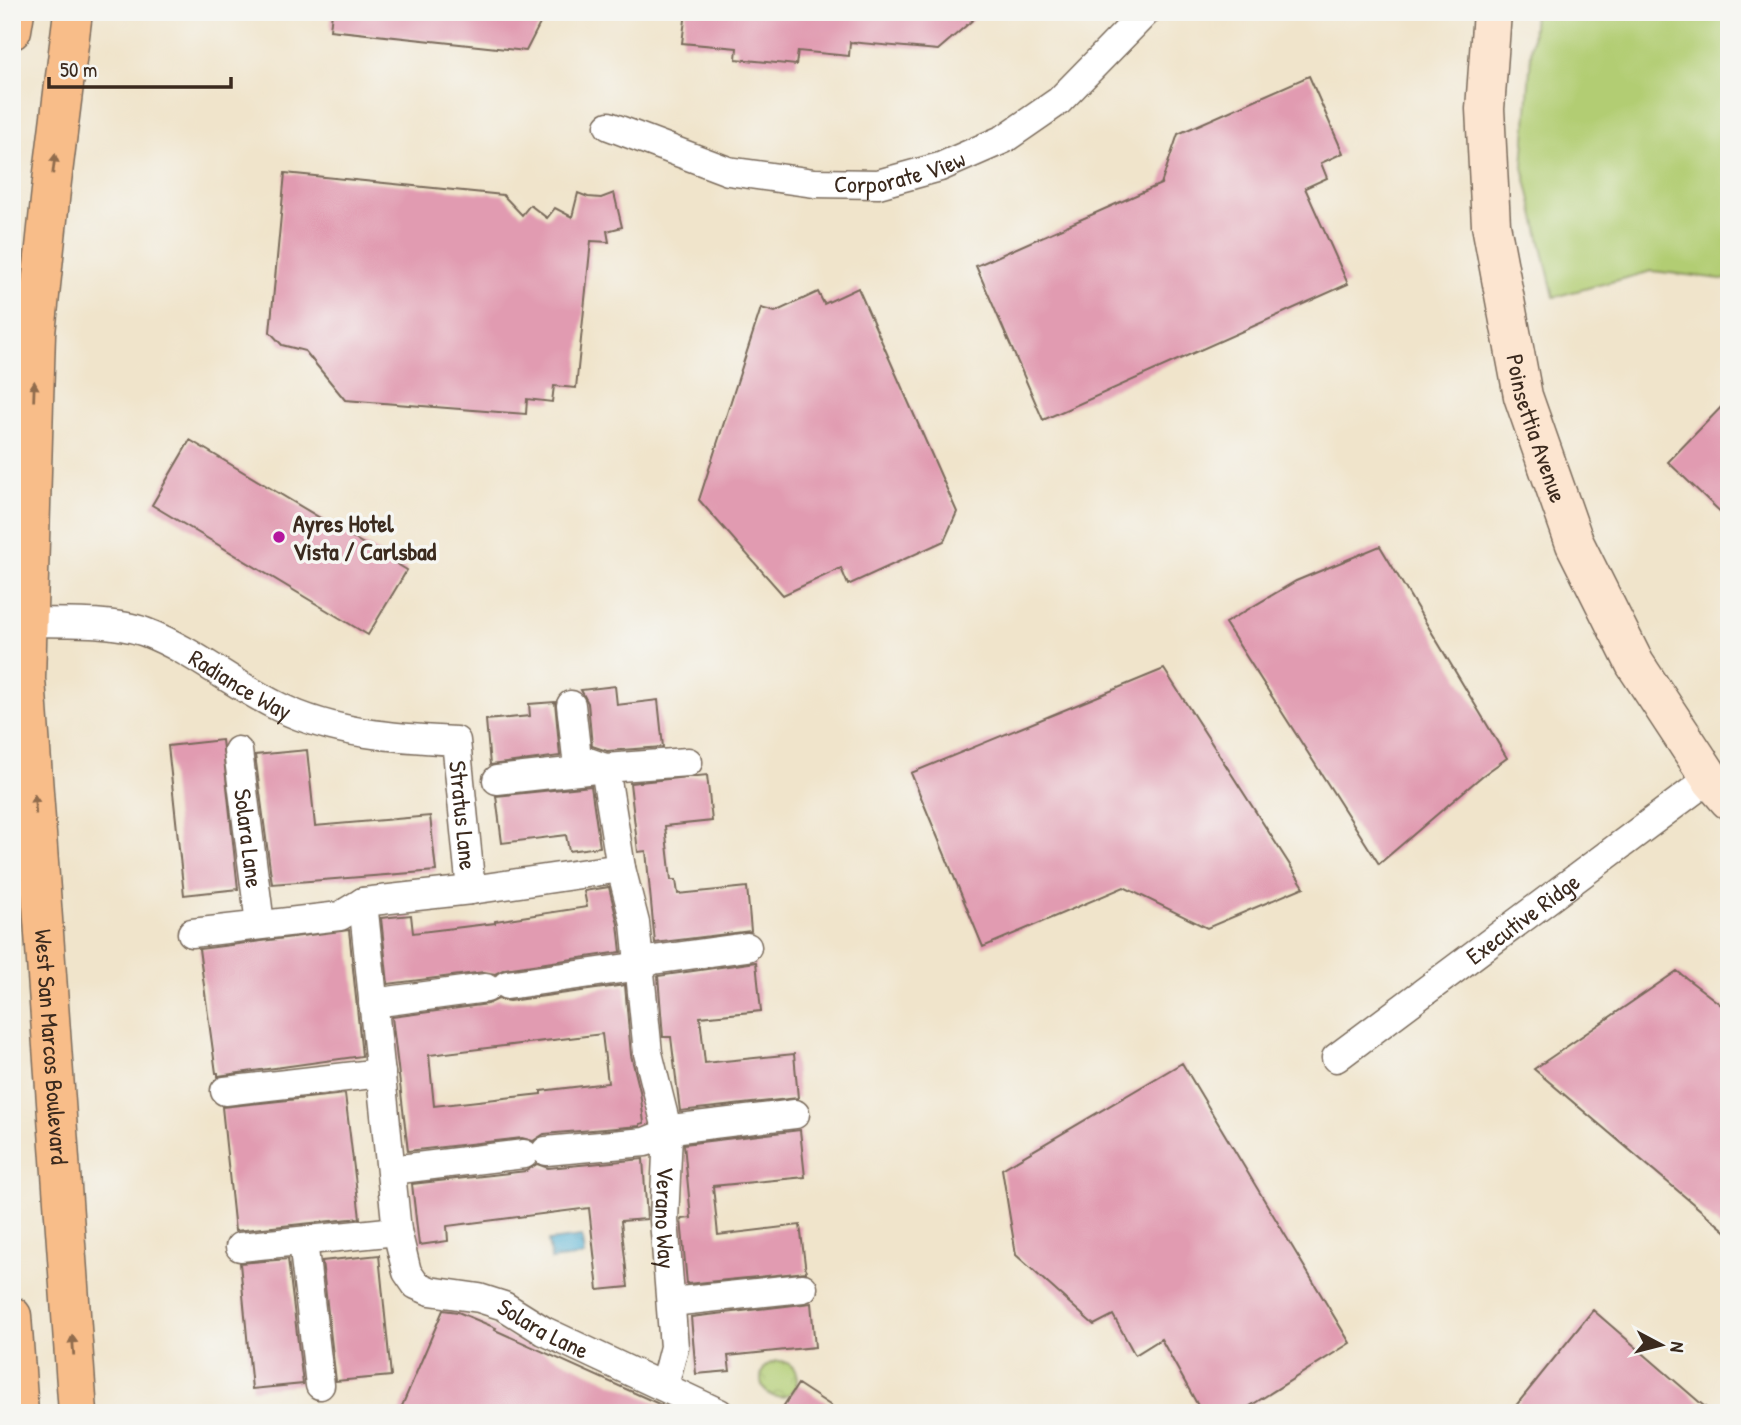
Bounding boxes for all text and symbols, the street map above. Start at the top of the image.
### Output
scale bar [49,46,231,90]
text: 50 m [60,55,97,84]
street label: Corporate View [834,142,970,200]
one-way arrow [48,153,59,175]
street label: Poinsettia Avenue [1499,351,1575,507]
one-way arrow [29,380,40,402]
place label: Ayres Hotel Vista / Carlsbad [293,507,437,567]
marker: Ayres Hotel Vista / Carlsbad [271,529,287,545]
street label: Radiance Way [183,641,297,727]
street label: Stratus Lane [442,759,485,872]
street label: Solara Lane [227,787,271,890]
one-way arrow [29,793,40,815]
street label: Executive Ridge [1459,865,1586,971]
street label: West San Marcos Boulevard [28,928,76,1166]
street label: Verano Way [648,1166,684,1270]
street label: Solara Lane [492,1290,595,1366]
north arrow [1626,1310,1696,1380]
one-way arrow [67,1333,78,1355]
text: N [1664,1340,1691,1354]

